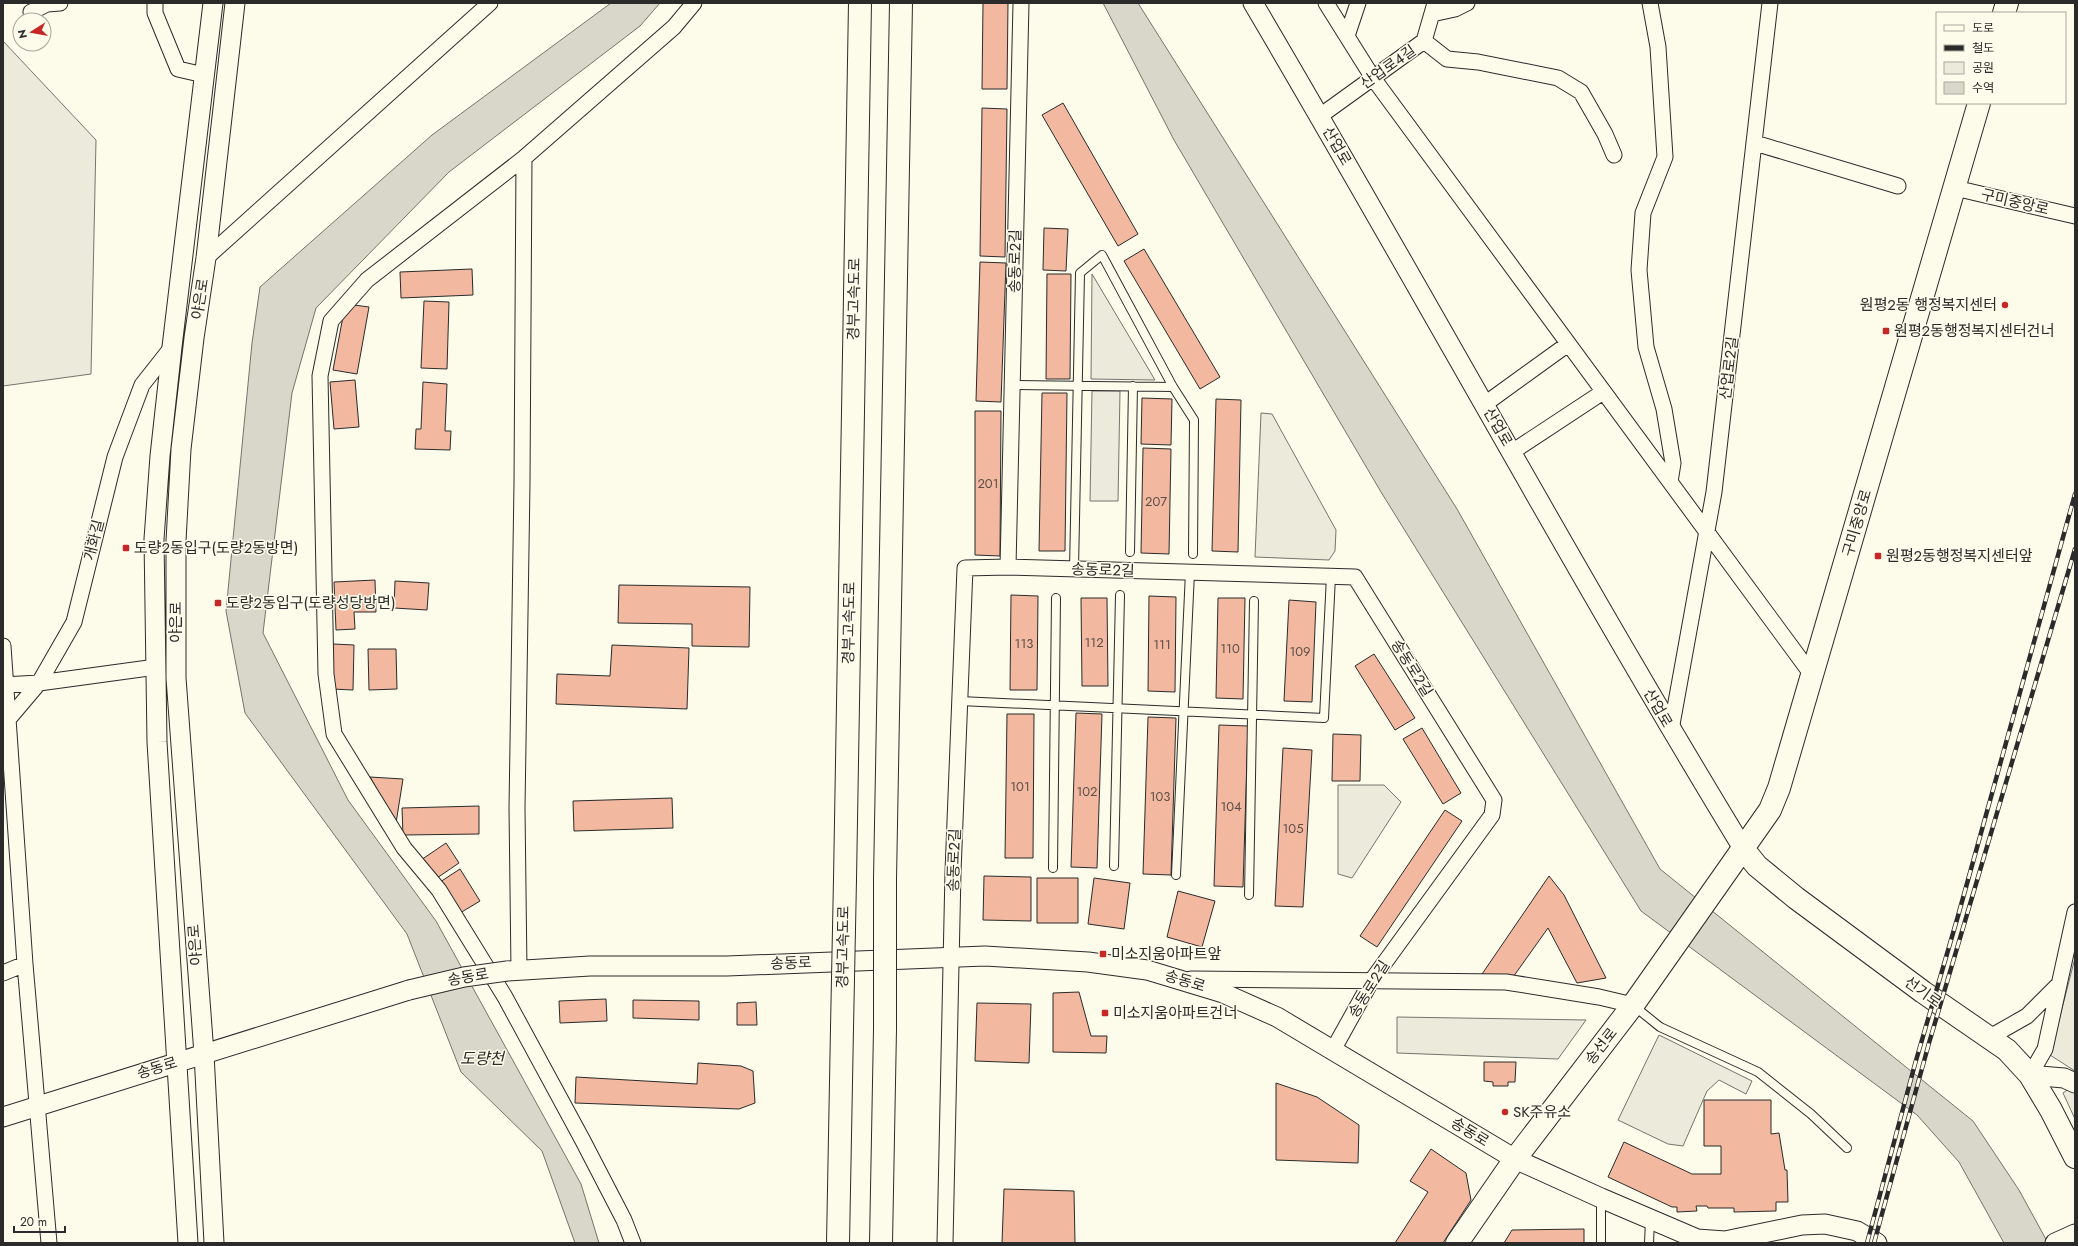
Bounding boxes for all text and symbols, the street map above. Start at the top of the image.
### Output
north arrow [12,12,52,52]
legend [1936,12,2066,104]
text: 도로 [1972,19,1994,37]
text: N [13,28,31,40]
text: 철도 [1972,39,1994,57]
street label: 산업로4길 [1355,40,1421,94]
text: 공원 [1972,59,1994,77]
text: 수역 [1972,79,1994,97]
street label: 산업로 [1317,123,1357,169]
street label: 구미중앙로 [1979,184,2051,220]
street label: 송동로2길 [1003,229,1027,293]
street label: 경부고속도로 [842,257,866,341]
street label: 야은로 [186,277,214,321]
place label: 원평2동 행정복지센터 [1860,294,1997,316]
marker: 원평2동 행정복지센터 [2000,300,2010,310]
place label: 원평2동행정복지센터건너 [1894,320,2054,342]
marker: 원평2동행정복지센터건너 [1881,326,1891,336]
street label: 산업로2길 [1714,335,1744,401]
street label: 산업로 [1478,404,1518,450]
house number: 201 [977,474,999,493]
street label: 구미중앙로 [1837,487,1877,559]
house number: 207 [1145,492,1167,511]
street label: 개화길 [78,517,110,563]
place label: 도량2동입구(도량2동방면) [134,537,298,559]
marker: 도량2동입구(도량2동방면) [121,543,131,553]
place label: 원평2동행정복지센터앞 [1886,545,2033,567]
marker: 원평2동행정복지센터앞 [1873,551,1883,561]
street label: 송동로2길 [1071,558,1135,582]
street label: 경부고속도로 [837,581,861,665]
place label: 도량2동입구(도량성당방면) [226,592,396,614]
marker: 도량2동입구(도량성당방면) [213,598,223,608]
street label: 야은로 [165,601,187,643]
house number: 112 [1084,633,1104,652]
house number: 113 [1015,634,1033,653]
house number: 111 [1153,635,1171,654]
street label: 송동로2길 [1386,635,1438,701]
house number: 110 [1220,639,1240,658]
house number: 109 [1289,642,1311,661]
street label: 산업로 [1638,685,1678,731]
house number: 101 [1010,777,1030,796]
house number: 102 [1076,782,1098,801]
house number: 103 [1150,787,1170,806]
house number: 104 [1220,797,1242,816]
house number: 105 [1283,819,1303,838]
street label: 송동로2길 [942,828,966,892]
street label: 경부고속도로 [831,905,855,989]
street label: 야은로 [183,924,207,966]
place label: 미소지움아파트앞 [1111,943,1222,965]
marker: 미소지움아파트앞 [1098,949,1108,959]
street label: 송동로 [770,951,812,975]
street label: 송동로2길 [1343,956,1395,1022]
street label: 송동로 [446,963,490,991]
street label: 송동로 [1162,964,1208,998]
street label: 선기로 [1900,971,1946,1013]
place label: 미소지움아파트건너 [1113,1002,1237,1024]
marker: 미소지움아파트건너 [1100,1008,1110,1018]
street label: 송선로 [1580,1023,1622,1069]
water label: 도량천 [460,1047,506,1070]
street label: 송동로 [134,1051,180,1085]
place label: SK주유소 [1513,1101,1571,1123]
marker: SK주유소 [1500,1107,1510,1117]
street label: 송동로 [1447,1112,1493,1152]
scale bar [14,1208,65,1234]
text: 20 m [20,1213,47,1231]

